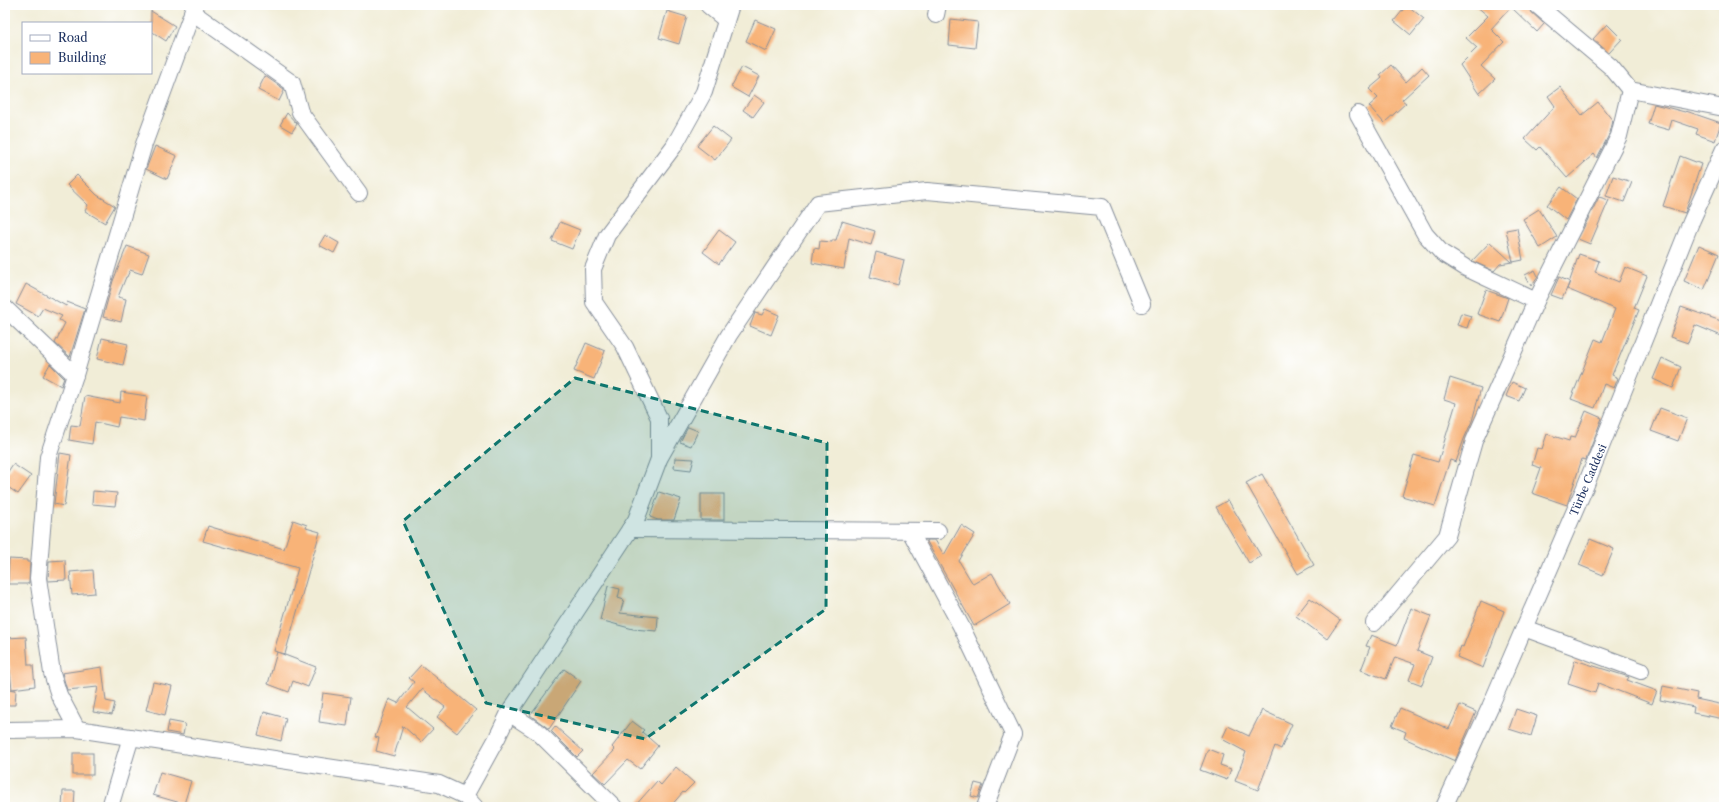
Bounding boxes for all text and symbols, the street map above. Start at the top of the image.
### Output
legend [22,22,152,74]
text: Road [58,30,88,45]
text: Building [58,50,106,65]
street label: Türbe Caddesi [1567,441,1610,518]

